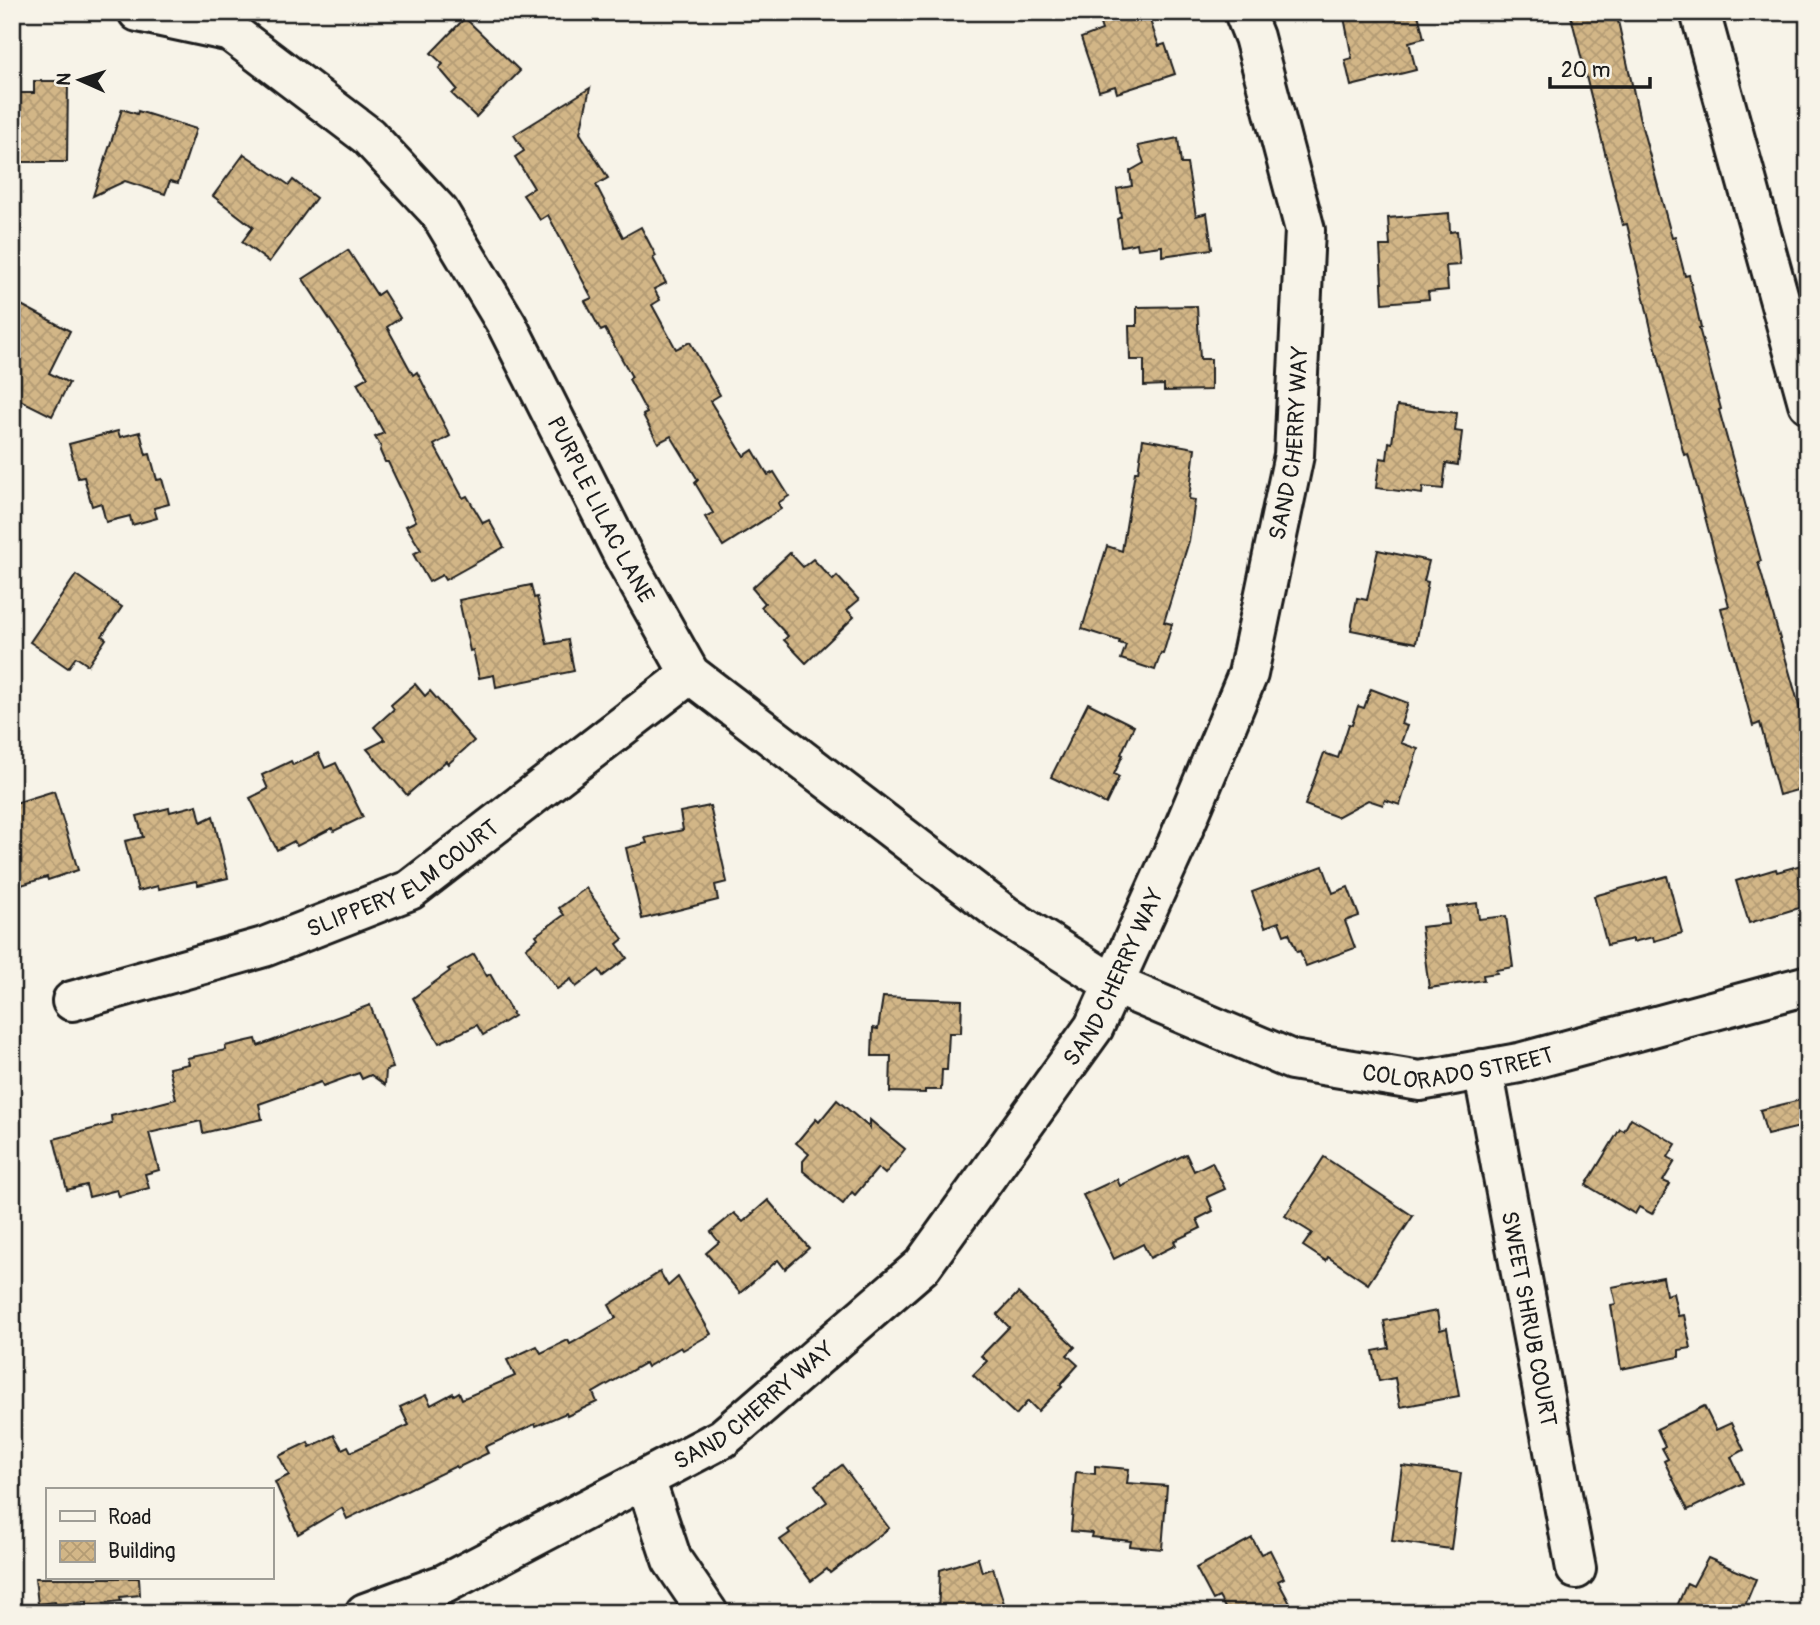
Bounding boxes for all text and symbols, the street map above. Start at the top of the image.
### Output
north arrow [46,46,116,116]
scale bar [1550,46,1650,90]
text: 20 m [1561,57,1610,84]
text: N [52,72,76,86]
street label: SAND CHERRY WAY [1262,345,1314,542]
street label: PURPLE LILAC LANE [541,411,661,608]
street label: SLIPPERY ELM COURT [302,813,504,944]
street label: SAND CHERRY WAY [1056,883,1170,1071]
street label: COLORADO STREET [1360,1040,1557,1096]
street label: SWEET SHRUB COURT [1495,1209,1564,1429]
street label: SAND CHERRY WAY [669,1334,840,1476]
legend [46,1488,273,1580]
text: Road [108,1504,152,1531]
text: Building [108,1538,175,1565]

